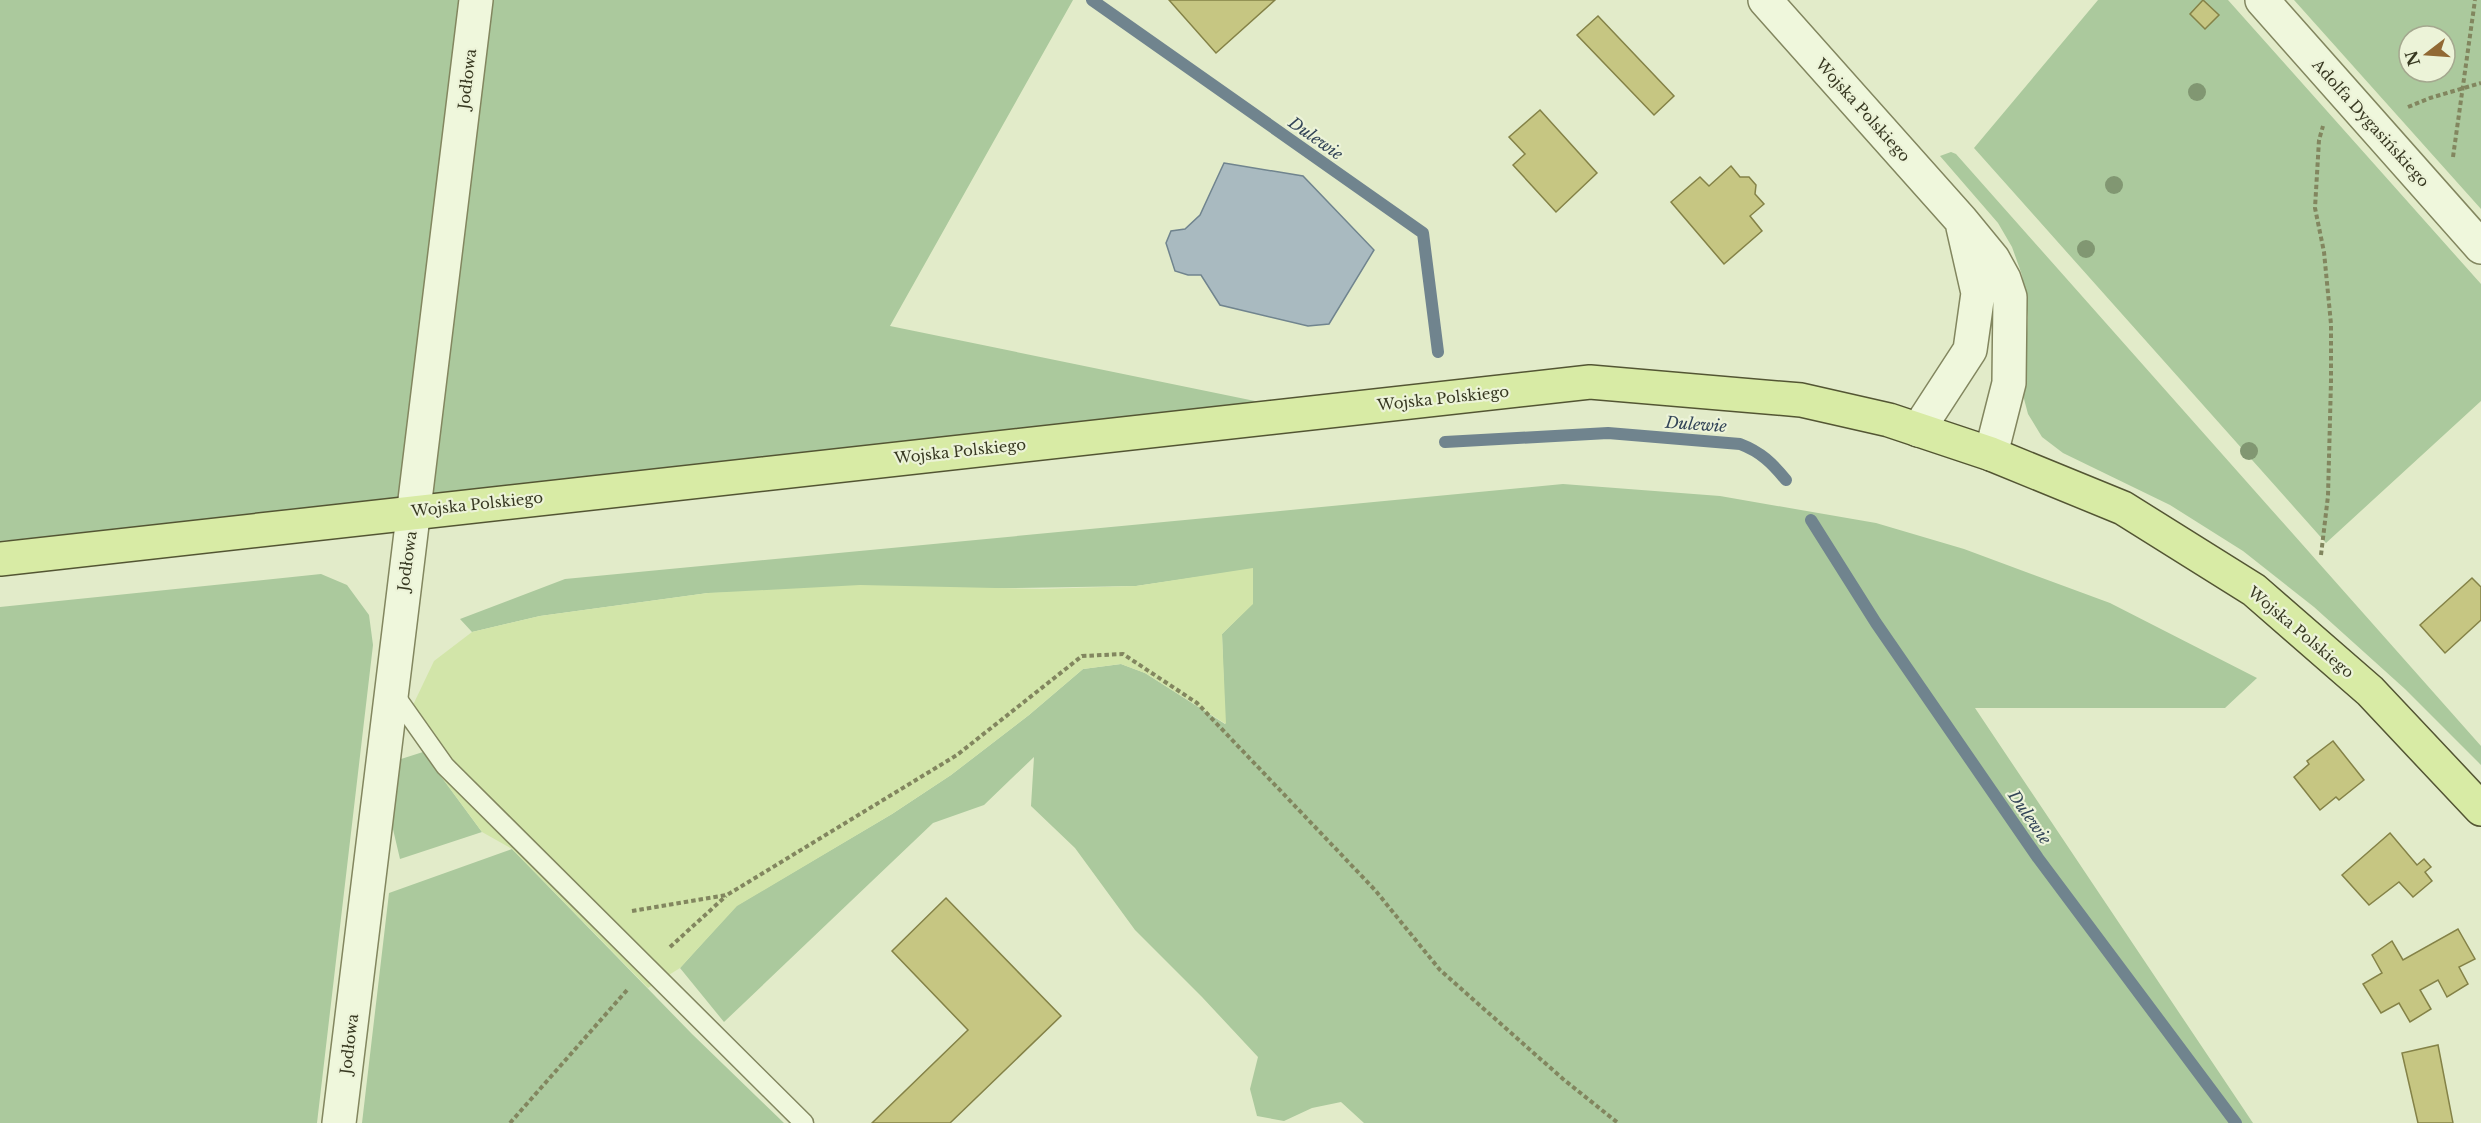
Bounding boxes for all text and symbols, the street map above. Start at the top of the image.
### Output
north arrow [2397,24,2457,84]
street label: Jodłowa [454,47,480,112]
text: N [2401,48,2424,69]
street label: Wojska Polskiego [1811,54,1914,166]
street label: Adolfa Dygasińskiego [2308,54,2434,191]
water label: Dulewie [1284,112,1348,164]
street label: Wojska Polskiego [1375,382,1510,414]
water label: Dulewie [1664,412,1728,436]
street label: Wojska Polskiego [892,435,1027,467]
street label: Wojska Polskiego [409,488,544,520]
street label: Jodłowa [393,529,421,594]
street label: Wojska Polskiego [2243,582,2358,682]
water label: Dulewie [2004,785,2056,849]
street label: Jodłowa [336,1012,362,1077]

